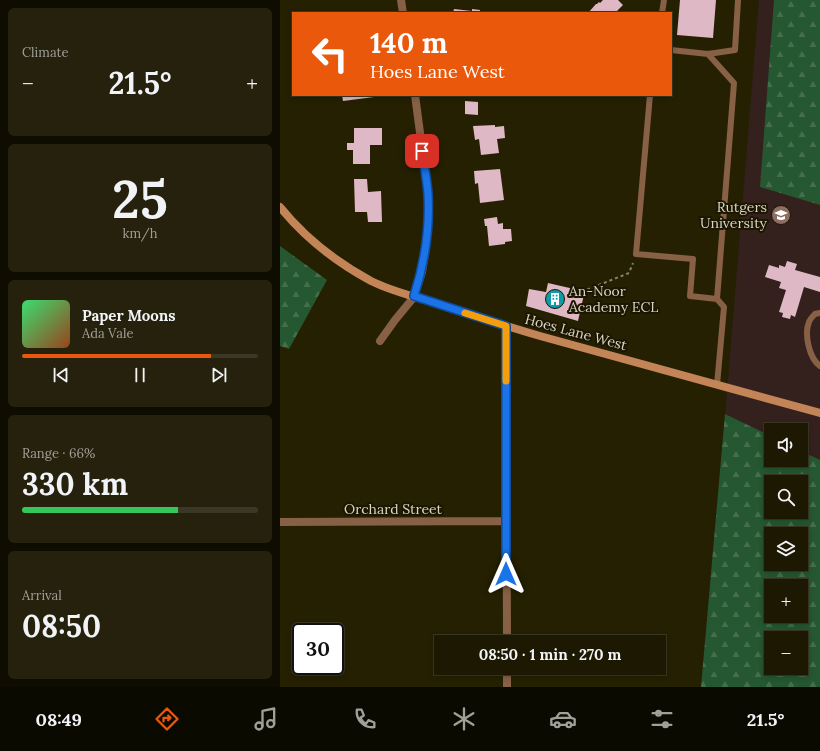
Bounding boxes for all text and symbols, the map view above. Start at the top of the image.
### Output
text: 140 m [370,25,448,61]
icon: left [304,28,356,80]
text: Climate [22,44,69,61]
text: Hoes Lane West [370,60,505,83]
text: 21.5° [109,64,171,102]
text: − [22,69,34,97]
text: + [246,69,258,97]
pin [405,134,439,168]
icon: arrive [411,140,433,162]
text: 25 [112,166,168,232]
place label: Rutgers University [700,198,768,232]
school or university icon: Rutgers University [770,204,792,226]
text: km/h [122,225,158,242]
place label: An-Noor Academy ECL [568,282,658,316]
building icon: An-Noor Academy ECL [544,288,566,310]
text: Paper Moons [82,306,176,325]
street label: Hoes Lane West [523,310,630,354]
text: Ada Vale [82,325,134,342]
icon: previous [50,364,72,386]
icon: pause [129,364,151,386]
icon: next [208,364,230,386]
map controls [764,423,808,675]
button: sound [764,423,808,467]
text: Range · 66% [22,445,95,462]
text: 330 km [22,465,128,503]
button: search [764,475,808,519]
street label: Orchard Street [344,500,442,518]
button: layers [764,527,808,571]
position arrow [485,553,527,595]
button: + [764,579,808,623]
text: Arrival [22,587,62,604]
text: 08:50 [22,607,101,645]
speed limit sign: 30 [292,623,344,675]
button: − [764,631,808,675]
text: 08:50 · 1 min · 270 m [479,645,621,664]
icon: directions [153,705,181,733]
icon: music [252,705,280,733]
icon: phone [351,705,379,733]
icon: climate [450,705,478,733]
icon: car [549,705,577,733]
icon: filters [648,705,676,733]
text: 08:49 [35,708,82,731]
text: 21.5° [747,708,784,731]

